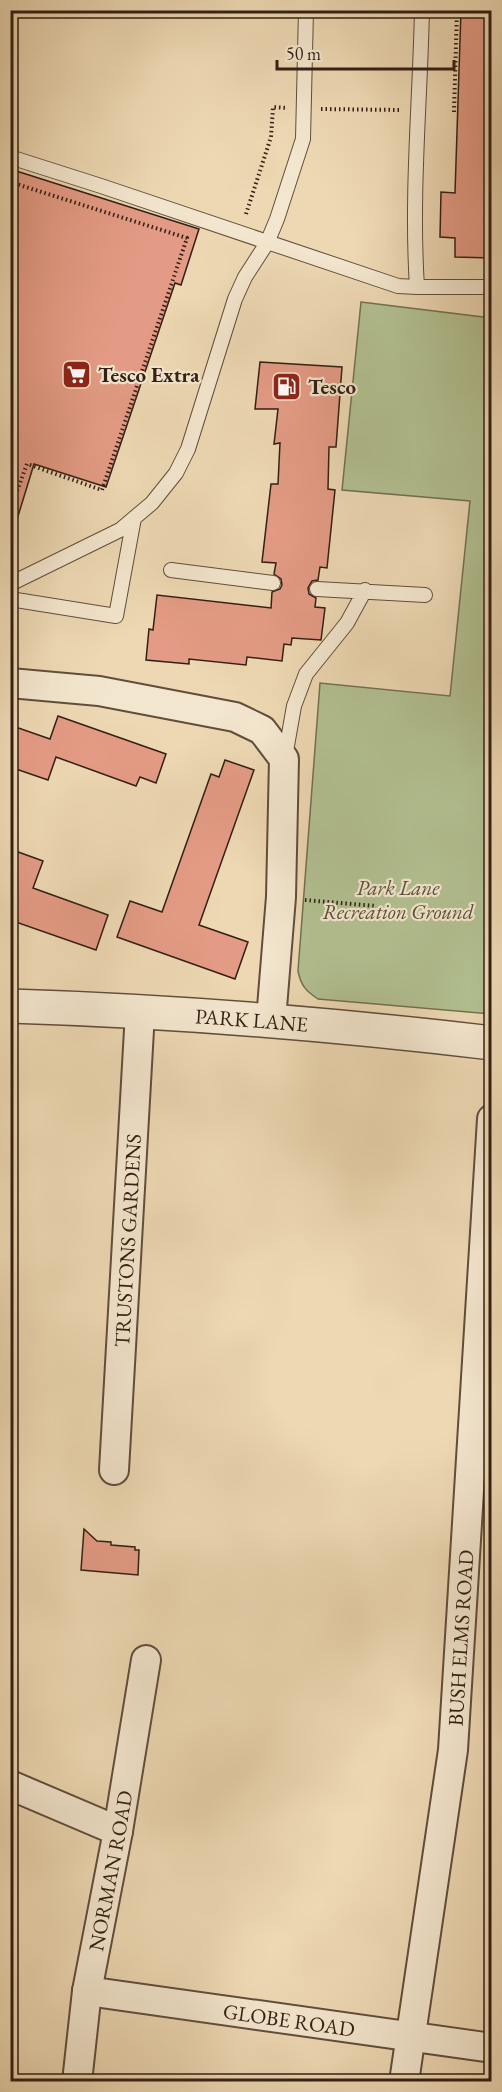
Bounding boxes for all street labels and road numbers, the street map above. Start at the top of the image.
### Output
street label: PARK LANE [194,1002,309,1037]
street label: TRUSTONS GARDENS [108,1133,147,1348]
street label: BUSH ELMS ROAD [441,1549,479,1727]
street label: NORMAN ROAD [82,1788,138,1953]
street label: GLOBE ROAD [221,1997,357,2042]

